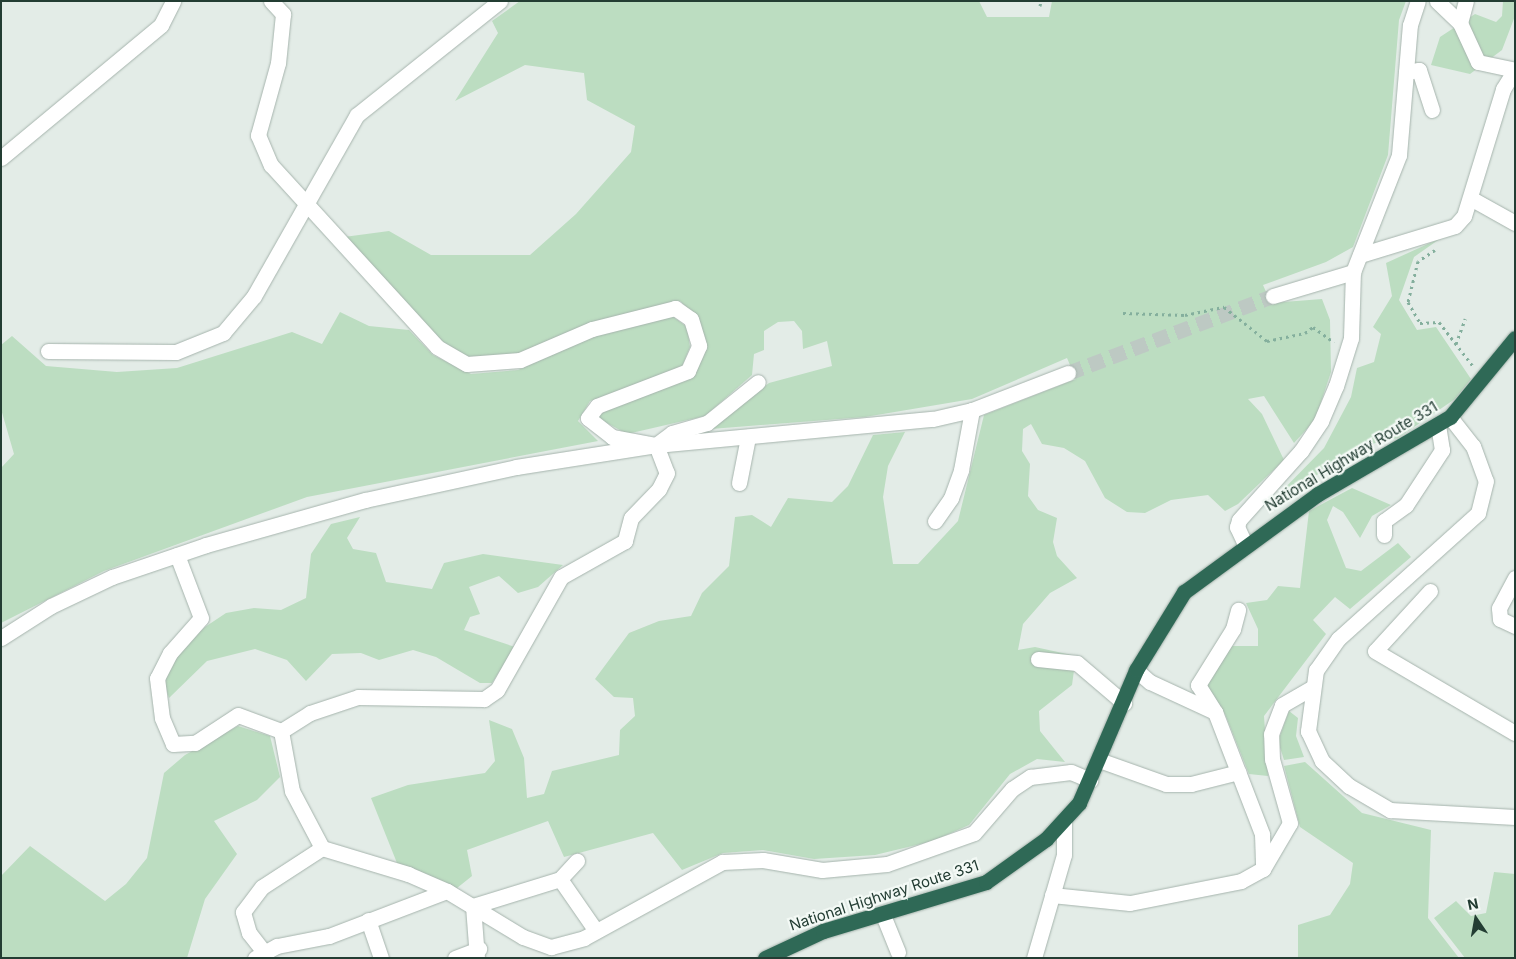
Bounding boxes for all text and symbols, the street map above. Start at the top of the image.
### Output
street label: National Highway Route 331 [1261,397,1441,515]
street label: National Highway Route 331 [787,856,981,934]
north arrow [1451,894,1501,944]
text: N [1466,894,1480,913]

